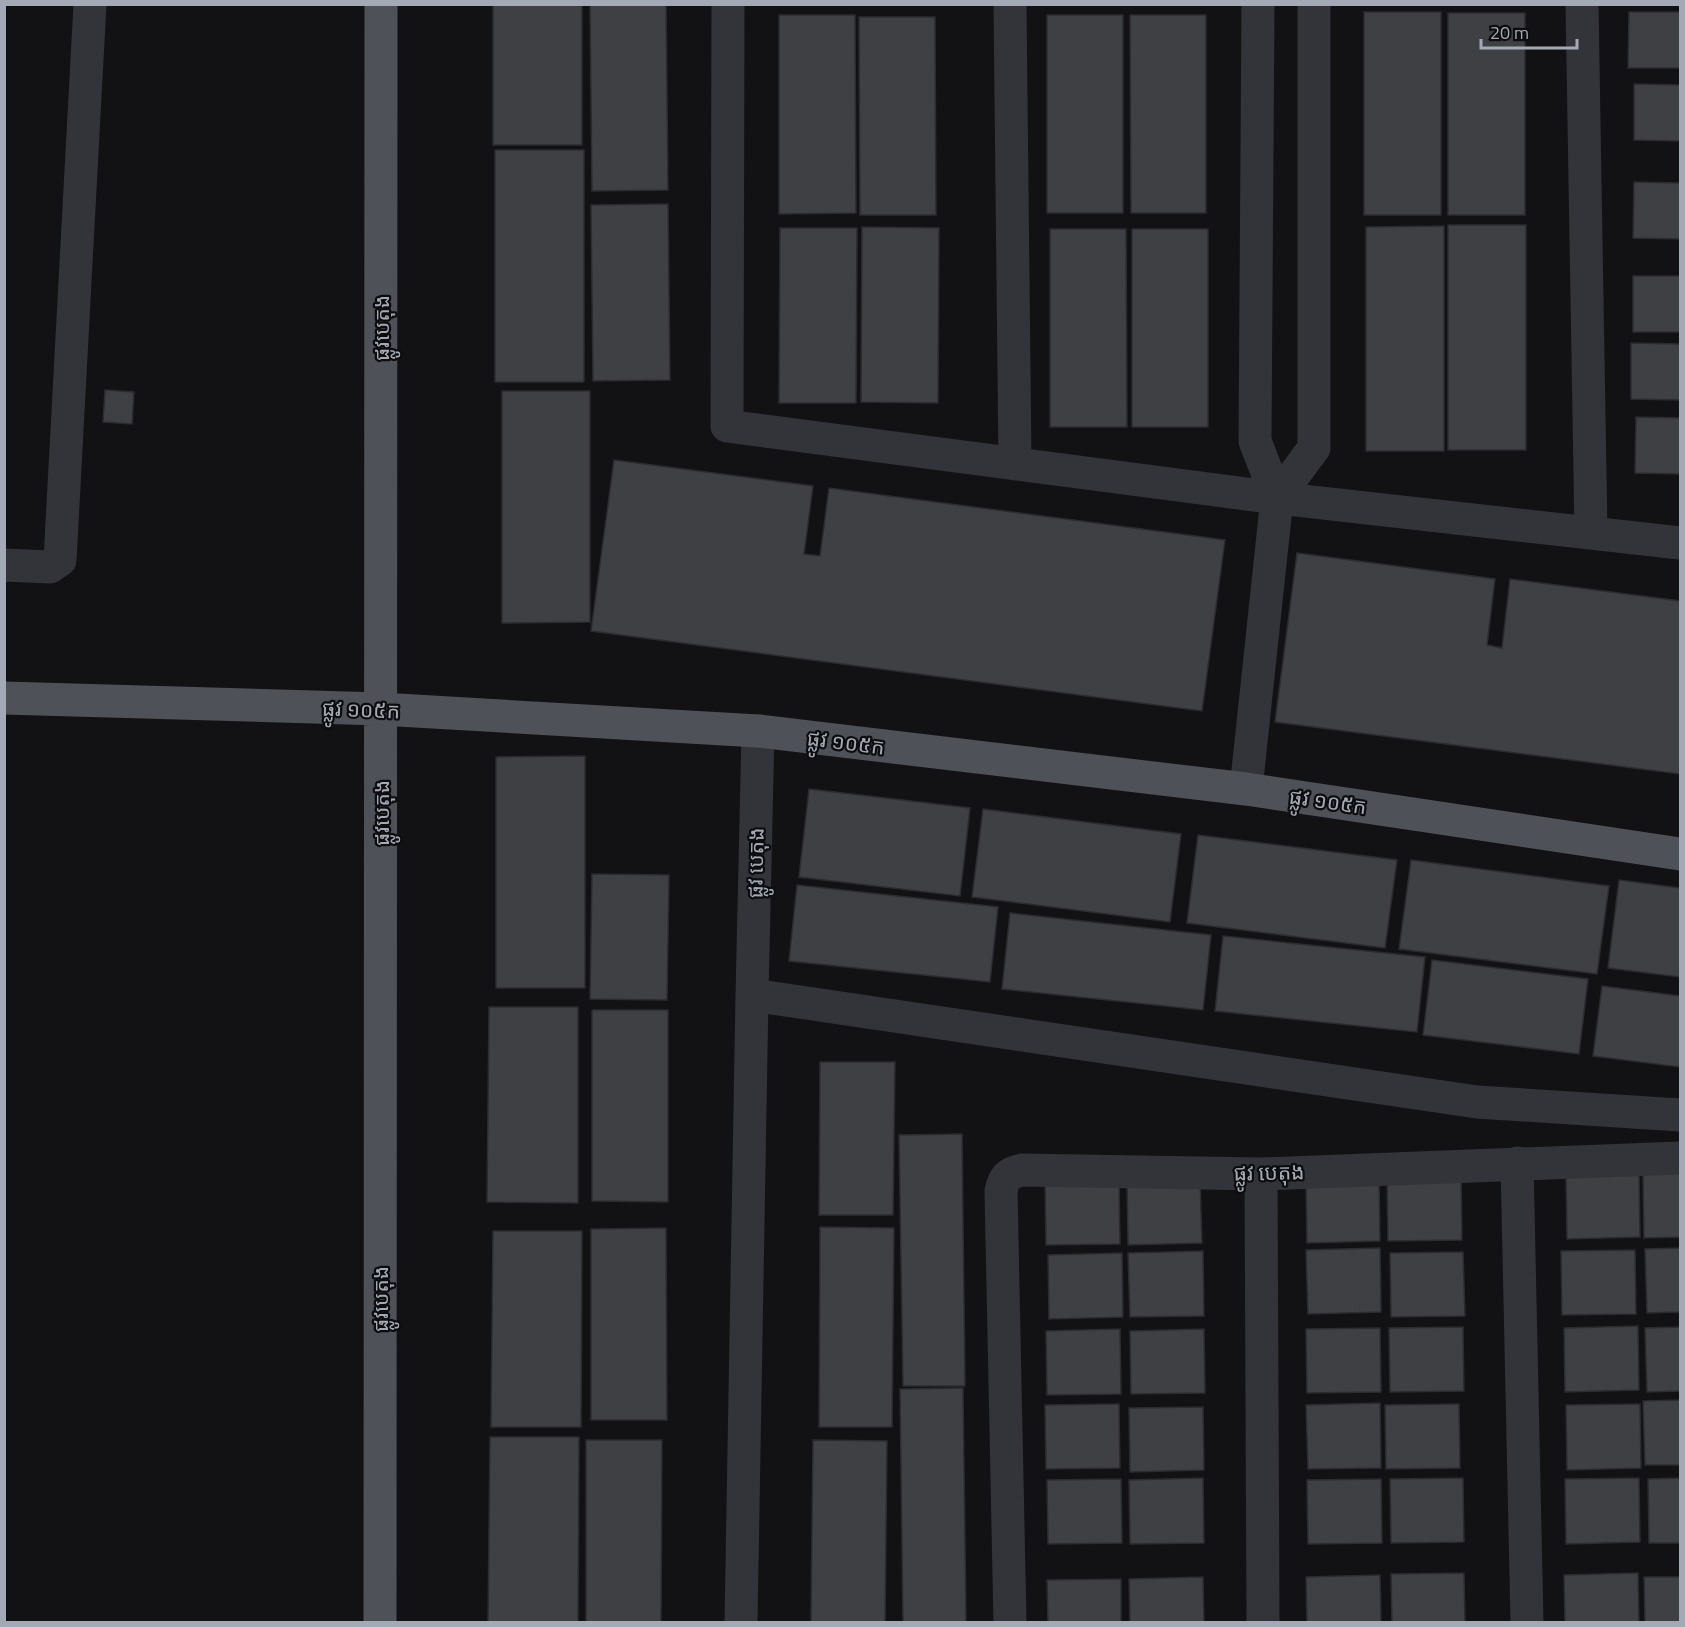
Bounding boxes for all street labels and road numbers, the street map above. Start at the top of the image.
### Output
street label: ផ្លូវបេតុង [365,295,401,361]
street label: ផ្លូវ ១០៥ក [321,692,401,731]
street label: ផ្លូវ ១០៥ក [805,721,887,767]
street label: ផ្លូវបេតុង [365,780,401,846]
street label: ផ្លូវ ១០៥ក [1286,780,1369,826]
street label: ផ្លូវ បេតុង [738,827,776,899]
street label: ផ្លូវ បេតុង [1233,1155,1305,1193]
street label: ផ្លូវបេតុង [364,1266,400,1332]

